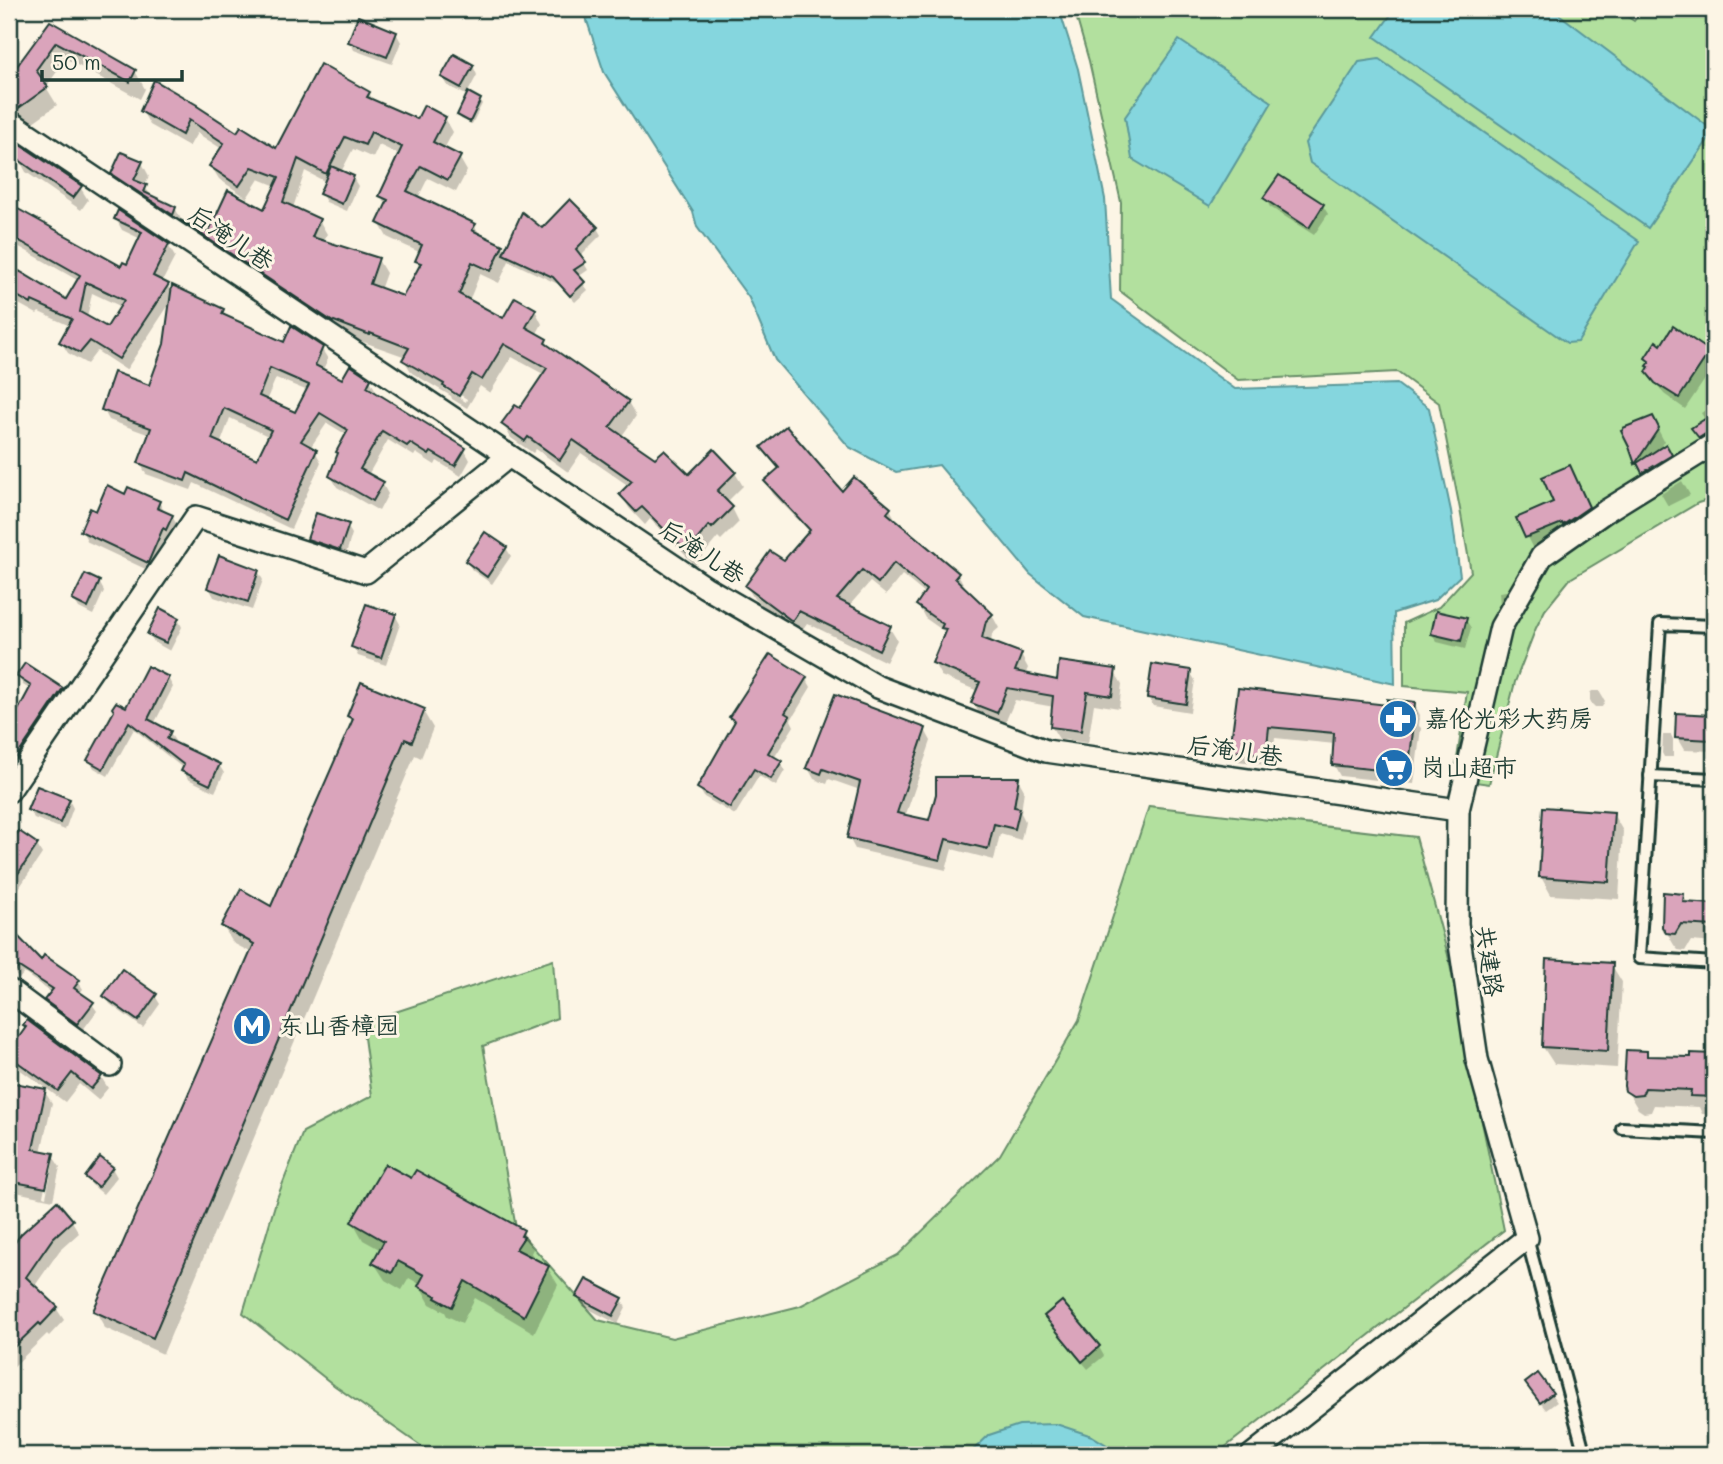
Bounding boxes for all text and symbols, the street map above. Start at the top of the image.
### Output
scale bar [42,38,182,82]
text: 50 m [52,48,101,75]
street label: 后淹儿巷 [183,197,280,276]
street label: 后淹儿巷 [654,512,752,590]
pharmacy icon: 嘉伦光彩大药房 [1377,698,1419,740]
place label: 嘉伦光彩大药房 [1425,702,1593,733]
street label: 后淹儿巷 [1186,727,1285,772]
supermarket icon: 岗山超市 [1373,747,1415,789]
place label: 岗山超市 [1421,751,1517,782]
street label: 共建路 [1470,923,1511,999]
metro station icon: 东山香樟园 [231,1005,273,1047]
place label: 东山香樟园 [279,1009,399,1040]

